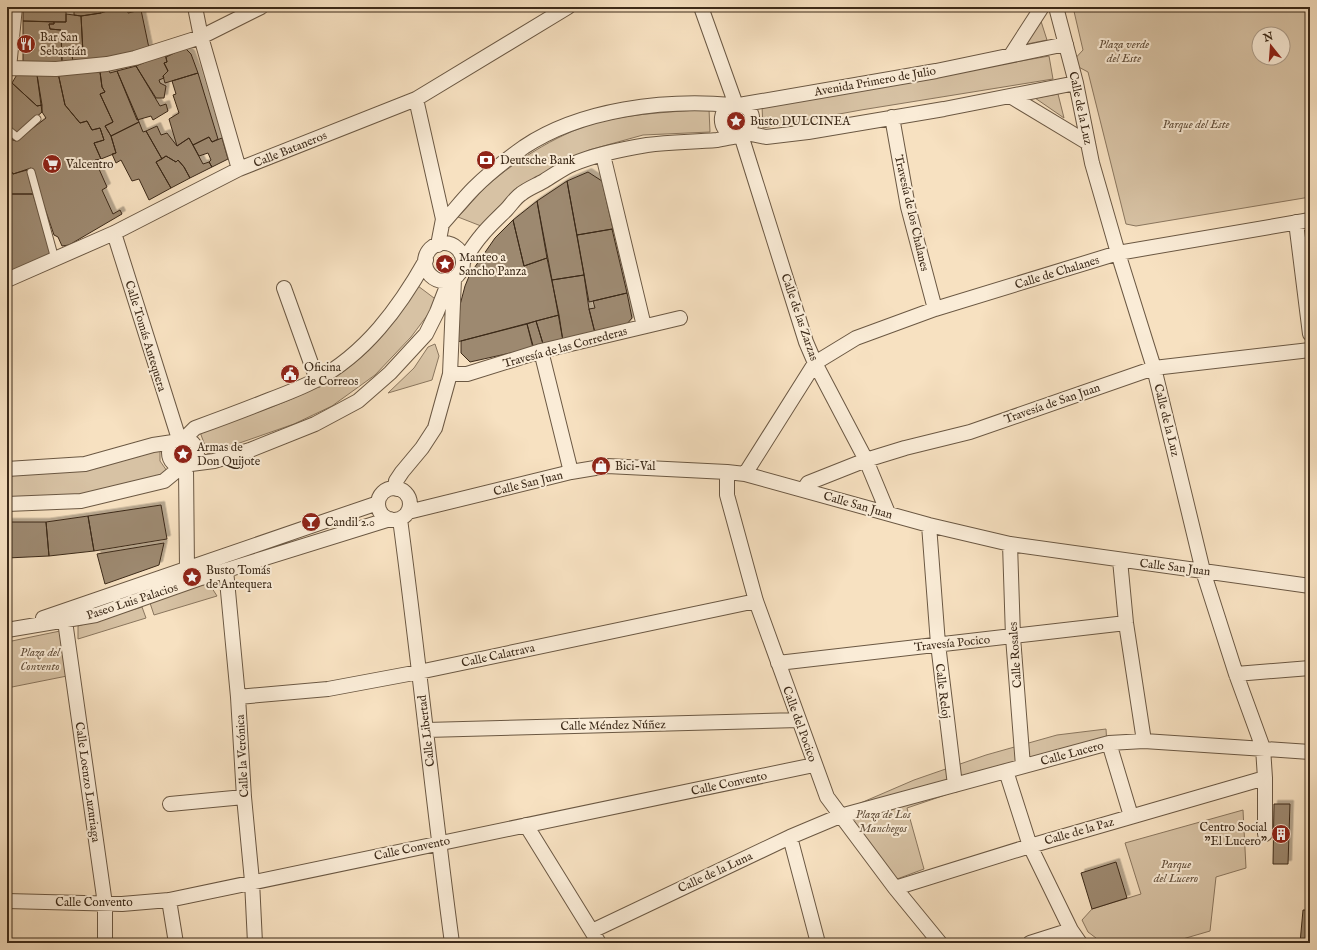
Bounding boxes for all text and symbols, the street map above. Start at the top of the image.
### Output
north arrow [1251,26,1291,66]
text: N [1261,29,1275,46]
place label: Bar San Sebastián [40,30,87,59]
restaurant icon: Bar San Sebastián [15,33,37,55]
park label: Plaza verde del Este [1099,37,1149,66]
street label: Avenida Primero de Julio [812,63,938,101]
street label: Calle de la Luz [1065,70,1096,146]
place icon: Busto DULCINEA [725,110,747,132]
place label: Busto DULCINEA [750,114,851,129]
park label: Parque del Este [1162,117,1230,132]
street label: Calle Bataneros [251,128,329,171]
bank icon: Deutsche Bank [475,149,497,171]
supermarket icon: Valcentro [41,153,63,175]
place label: Deutsche Bank [500,153,576,168]
street label: Travesía de los Chalanes [891,153,932,273]
place label: Valcentro [65,157,114,172]
place label: Manteo a Sancho Panza [459,250,527,279]
street label: Calle de Chalanes [1013,252,1101,292]
place icon: Manteo a Sancho Panza [434,253,456,275]
street label: Calle de las Zarzas [778,272,821,363]
street label: Calle Tomás Antequera [121,279,170,394]
street label: Travesía de las Correderas [501,324,629,371]
place label: Oficina de Correos [304,360,359,389]
public building icon: Oficina de Correos [279,363,301,385]
street label: Travesía de San Juan [1002,380,1103,428]
street label: Calle de la Luz [1150,382,1183,458]
place label: Armas de Don Quijote [196,440,261,469]
place icon: Armas de Don Quijote [172,443,194,465]
shop icon: Bici-Val [590,455,612,477]
place label: Bici-Val [615,459,656,474]
street label: Calle San Juan [492,467,565,500]
street label: Calle San Juan [821,488,895,524]
bar icon: Candil 2.0 [300,511,322,533]
place label: Candil 2.0 [325,515,375,530]
street label: Calle San Juan [1139,556,1212,580]
place label: Busto Tomás de Antequera [206,563,273,593]
place icon: Busto Tomás de Antequera [181,566,203,588]
street label: Paseo Luis Palacios [85,580,180,623]
street label: Calle Rosales [1006,621,1025,689]
street label: Travesía Pocico [913,632,991,655]
street label: Calle Calatrava [460,640,537,671]
park label: Plaza del Convento [20,645,61,674]
street label: Calle Reloj [932,663,953,720]
street label: Calle del Pocico [779,684,820,765]
street label: Calle Libertad [415,694,438,768]
street label: Calle la Verónica [233,713,252,798]
street label: Calle Méndez Núñez [560,717,666,734]
street label: Calle Loenzo Luzuriaga [72,721,103,844]
street label: Calle Lucero [1039,738,1106,769]
street label: Calle Convento [690,768,769,799]
park label: Plaza de Los Manchegos [855,807,911,837]
street label: Calle de la Paz [1043,814,1116,849]
place label: Centro Social "El Lucero" [1199,820,1268,849]
building icon: Centro Social "El Lucero" [1270,823,1292,845]
street label: Calle Convento [373,833,452,864]
street label: Calle de la Luna [676,848,756,896]
park label: Parque del Lucero [1153,857,1198,886]
street label: Calle Convento [55,895,133,910]

